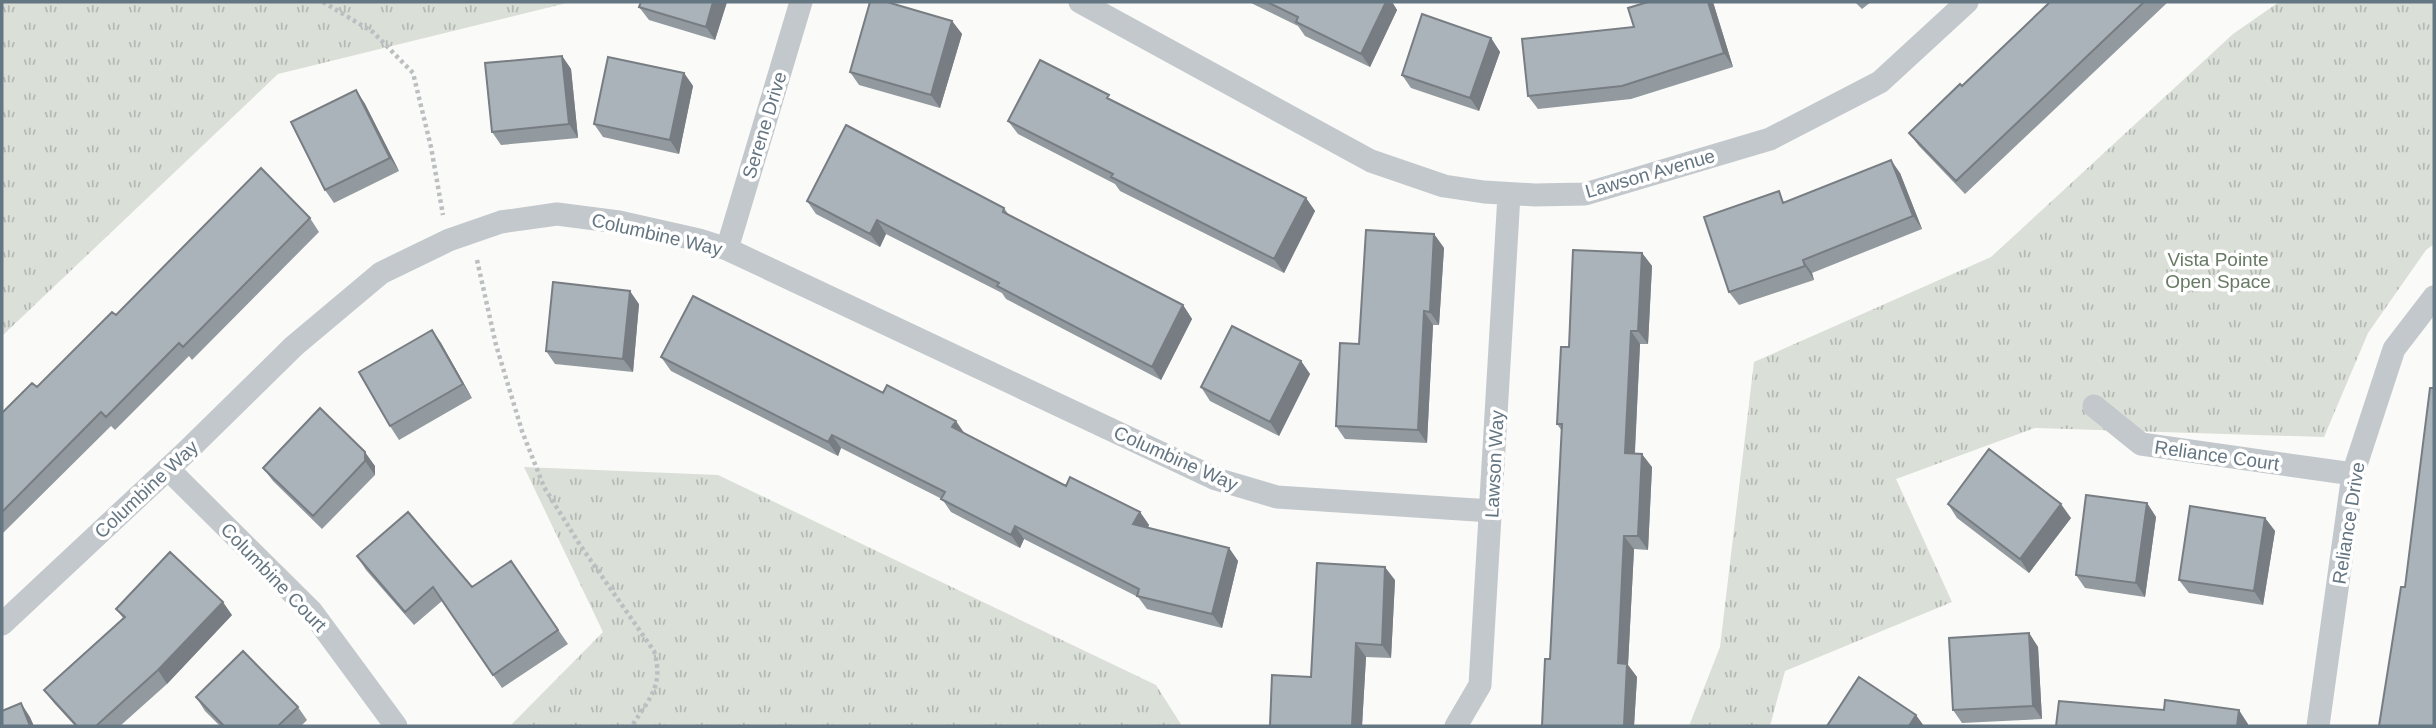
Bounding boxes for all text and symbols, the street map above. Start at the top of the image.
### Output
street label: Serene Drive [738,69,791,181]
street label: Lawson Avenue [1583,145,1717,202]
street label: Columbine Way [590,209,725,260]
park label: Vista Pointe Open Space [2165,249,2271,292]
street label: Lawson Way [1481,409,1508,519]
street label: Columbine Way [1111,422,1241,495]
street label: Columbine Way [90,436,203,543]
street label: Reliance Court [2153,436,2281,475]
street label: Reliance Drive [2328,460,2369,586]
street label: Columbine Court [217,519,331,636]

